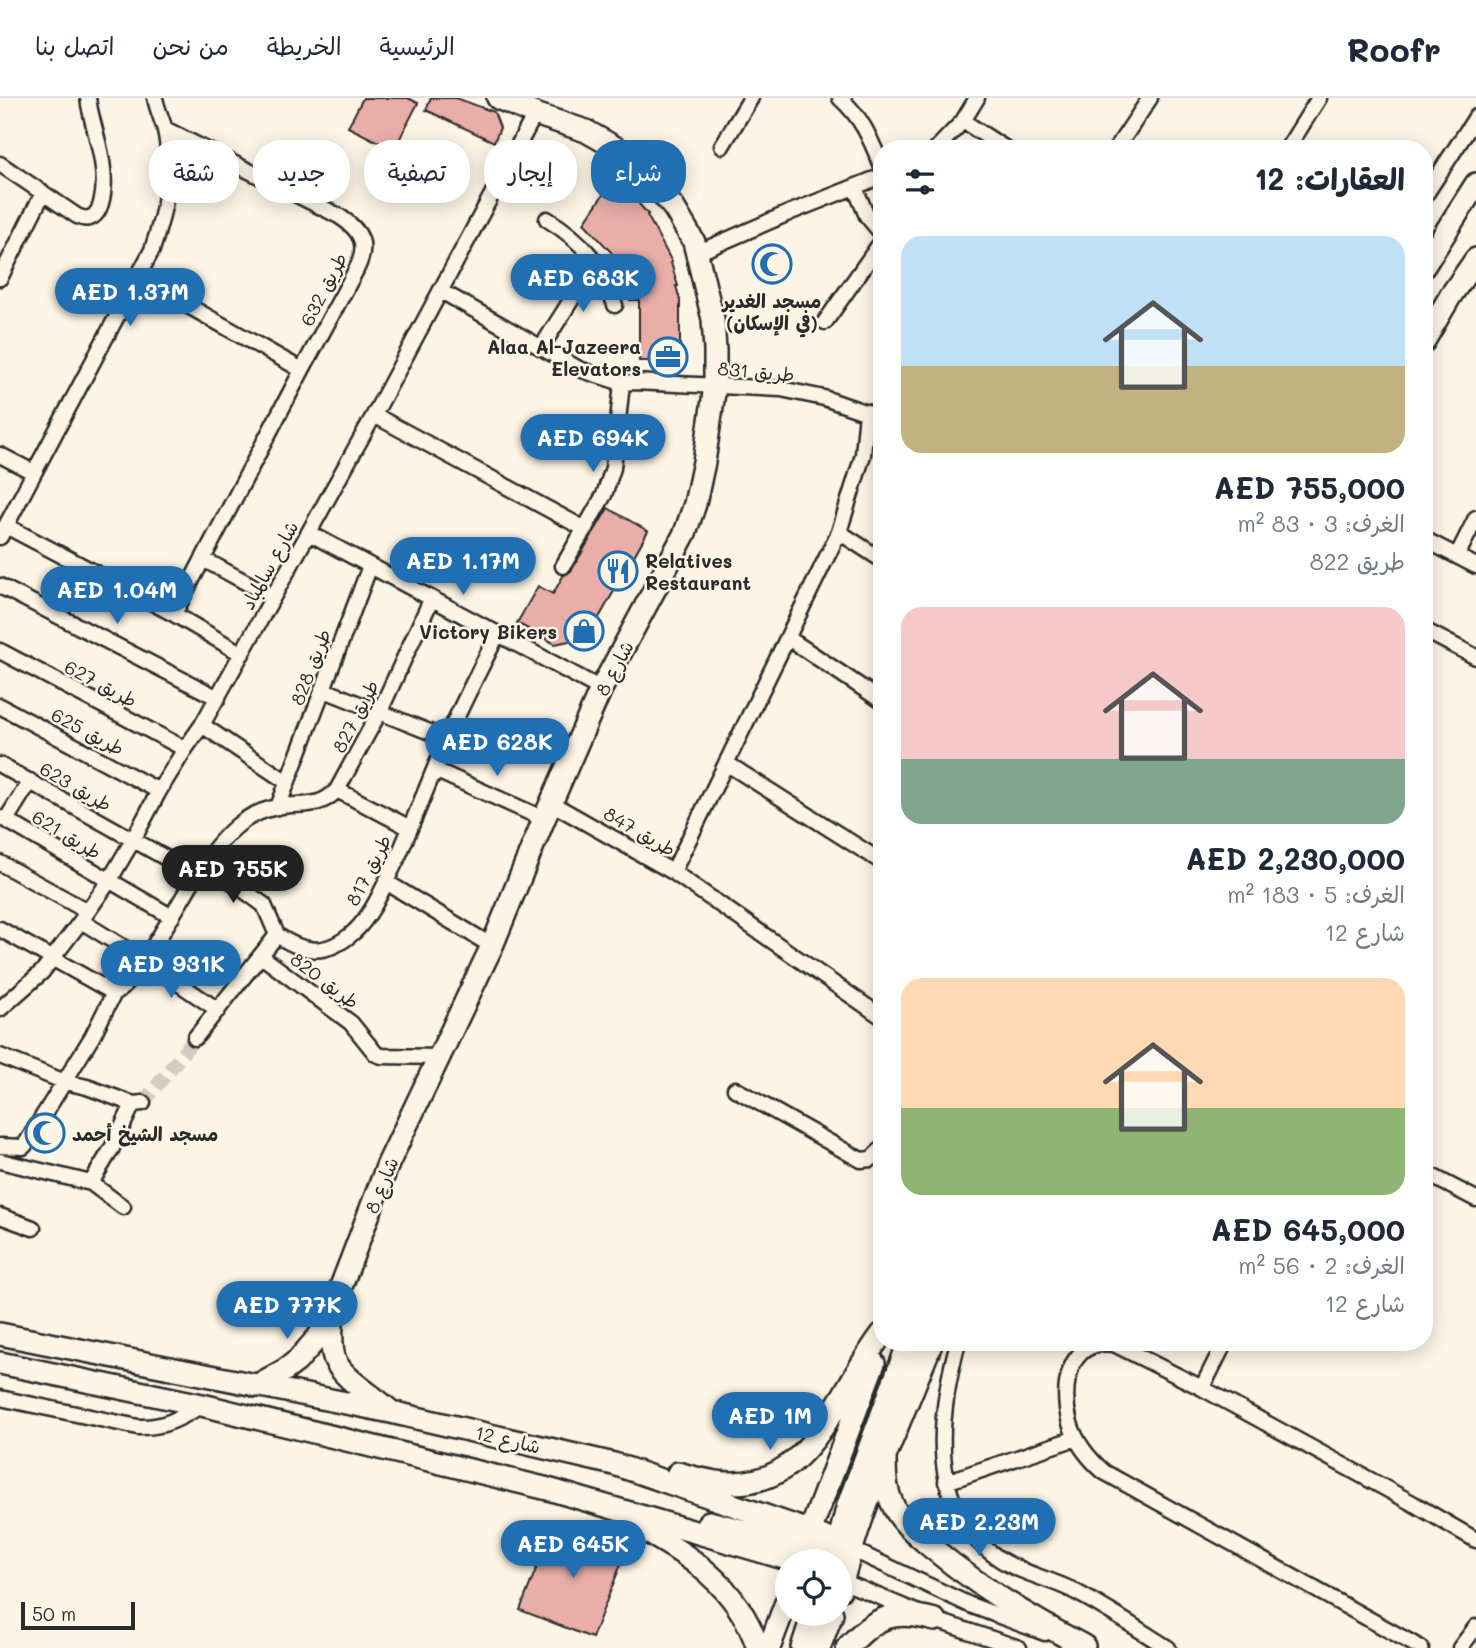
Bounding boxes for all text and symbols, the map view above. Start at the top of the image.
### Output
text: Roofr [1347,27,1441,70]
text: اتصل بنا [35,30,114,61]
text: من نحن [152,30,229,61]
text: الخريطة [267,30,342,61]
text: الرئيسية [380,30,455,61]
chip: شقة [149,140,239,203]
chip: جديد [253,140,350,203]
chip: تصفية [364,140,470,203]
chip: إيجار [484,140,577,203]
chip: شراء [591,140,686,203]
text: العقارات: 12 [1254,158,1405,198]
icon: filters [901,163,939,201]
mosque icon: مسجد الغدير (في الإسكان) [751,243,793,285]
street label: طريق 632 [294,248,352,330]
pin: AED 683K [511,254,655,314]
text: AED 683K [527,262,639,292]
pin: AED 1.37M [50,268,210,328]
text: AED 1.37M [71,276,189,306]
icon: home [1090,282,1216,408]
place label: مسجد الغدير (في الإسكان) [721,288,821,338]
place label: Alaa Al-Jazeera Elevators [487,334,641,381]
office icon: Alaa Al-Jazeera Elevators [647,336,689,378]
street label: طريق 831 [717,355,795,387]
pin: AED 694K [521,414,665,474]
text: AED 694K [537,422,649,452]
text: AED 755,000 [1214,467,1405,507]
text: الغرف: 3 · 83 m² [1237,508,1405,538]
street label: شارع سالمباد [234,516,305,615]
pin: AED 1.17M [383,538,543,597]
text: AED 1.17M [406,545,520,575]
text: طريق 822 [1310,546,1405,576]
place label: Relatives Restaurant [645,548,751,595]
restaurant icon: Relatives Restaurant [597,550,639,592]
pin: AED 1.04M [37,566,197,626]
text: AED 1.04M [57,574,177,604]
shop icon: Victory Bikers [563,610,605,652]
place label: Victory Bikers [419,619,557,644]
street label: طريق 828 [284,625,336,709]
street label: شارع 8 [589,636,641,701]
icon: home [1090,653,1216,779]
street label: طريق 627 [60,654,142,712]
street label: طريق 827 [326,675,384,757]
street label: طريق 625 [47,701,129,761]
pin: AED 628K [425,718,569,778]
text: AED 628K [441,726,553,756]
street label: طريق 623 [35,755,117,817]
street label: طريق 847 [599,800,681,862]
street label: طريق 621 [28,804,106,864]
street label: طريق 817 [339,830,397,910]
text: AED 2,230,000 [1185,838,1405,878]
pin: AED 755K [161,846,305,905]
text: AED 755K [178,853,288,883]
text: الغرف: 5 · 183 m² [1227,879,1405,909]
text: شارع 12 [1325,917,1405,947]
pin: AED 931K [99,940,243,1000]
street label: طريق 820 [286,946,364,1014]
text: AED 931K [117,948,225,978]
icon: home [1090,1024,1216,1150]
mosque icon: مسجد الشيخ أحمد [24,1112,66,1154]
place label: مسجد الشيخ أحمد [72,1121,218,1147]
street label: شارع 8 [358,1153,405,1218]
text: AED 645,000 [1211,1209,1405,1249]
text: الغرف: 2 · 56 m² [1238,1250,1405,1280]
pin: AED 777K [215,1282,359,1341]
text: شارع 12 [1325,1288,1405,1318]
text: AED 777K [232,1289,342,1319]
pin: AED 1M [713,1392,827,1452]
text: AED 1M [728,1400,812,1430]
street label: شارع 12 [472,1419,543,1461]
pin: AED 2.23M [899,1498,1059,1558]
text: AED 2.23M [919,1506,1039,1536]
pin: AED 645K [501,1520,645,1580]
text: AED 645K [517,1528,629,1558]
map controls [775,1549,852,1626]
button: locate [775,1549,852,1626]
scale bar [21,1599,135,1631]
text: 50 m [32,1601,76,1626]

